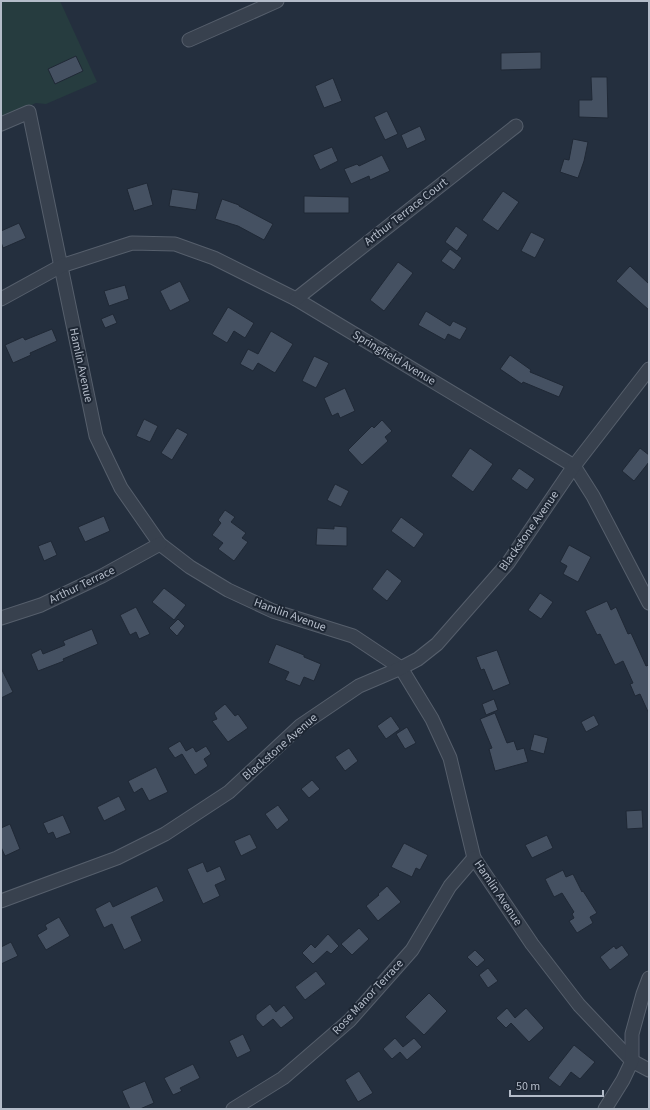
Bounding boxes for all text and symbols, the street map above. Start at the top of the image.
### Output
street label: Arthur Terrace Court [361,174,451,250]
street label: Hamlin Avenue [65,326,97,404]
street label: Springfield Avenue [349,326,439,390]
street label: Blackstone Avenue [495,487,563,575]
street label: Arthur Terrace [46,562,118,608]
street label: Hamlin Avenue [251,594,329,636]
street label: Blackstone Avenue [239,710,321,784]
street label: Hamlin Avenue [470,857,526,929]
street label: Rose Manor Terrace [328,955,408,1039]
scale bar [510,1072,603,1098]
text: 50 m [516,1078,540,1095]

